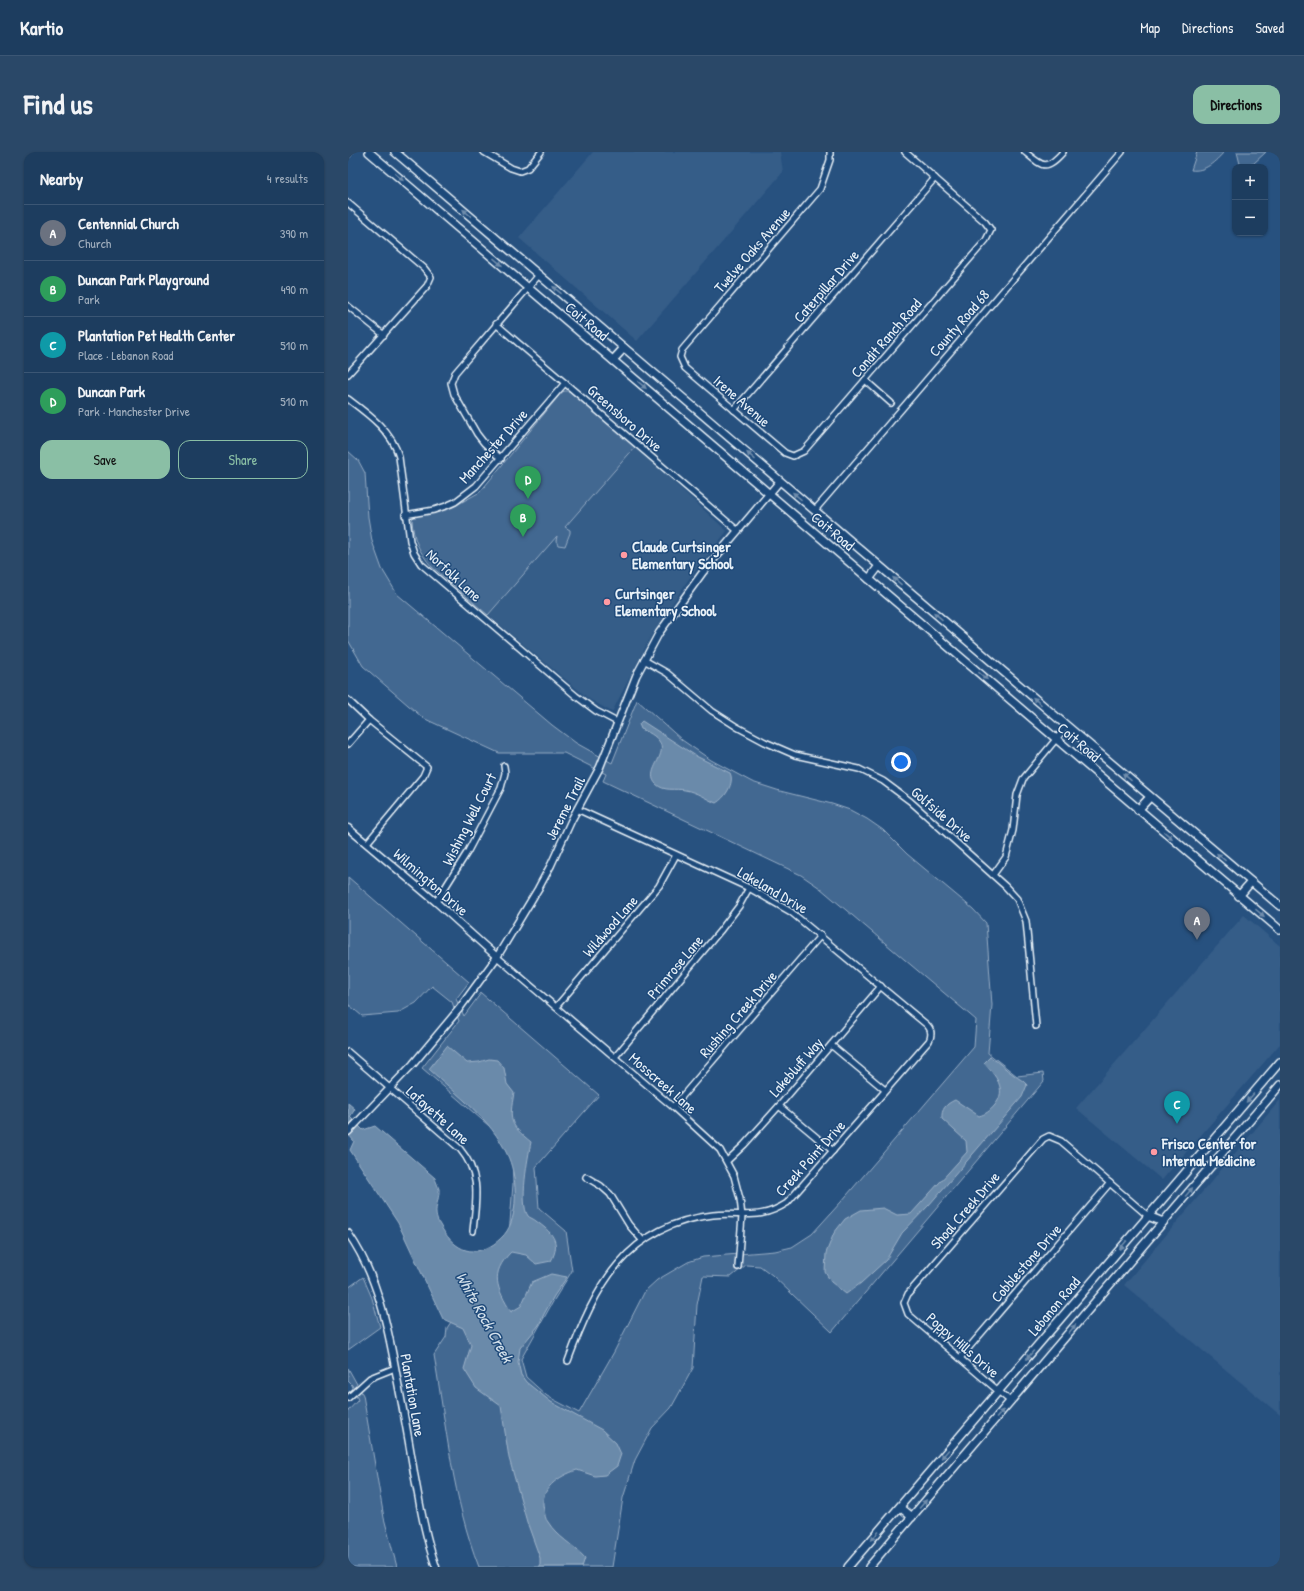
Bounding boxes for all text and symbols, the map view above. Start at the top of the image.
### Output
text: Kartio [20,15,63,41]
text: Map [1140,18,1160,37]
text: Directions [1182,18,1233,37]
text: Saved [1255,18,1284,37]
text: Find us [24,85,93,123]
button: Directions [1193,85,1280,124]
map controls [1232,164,1268,236]
button: + [1232,164,1268,200]
text: Nearby [40,167,83,190]
text: 4 results [267,169,308,187]
one-way arrow [394,173,404,182]
button: − [1232,200,1268,236]
street label: Twelve Oaks Avenue [709,203,795,297]
one-way arrow [461,209,472,218]
text: Centennial Church [78,213,179,234]
text: A [50,224,56,242]
text: 390 m [280,224,308,242]
text: Church [78,234,111,252]
street label: Caterpillar Drive [788,245,864,327]
one-way arrow [492,257,503,266]
text: Duncan Park Playground [78,269,209,290]
text: B [50,280,56,298]
text: 490 m [281,280,308,298]
street label: County Road 68 [924,285,994,361]
one-way arrow [551,286,562,295]
text: Park [78,290,100,308]
street label: Condit Ranch Road [846,294,926,382]
street label: Coit Road [561,297,613,345]
text: Plantation Pet Health Center [78,325,235,346]
text: C [49,336,57,354]
text: 510 m [280,336,308,354]
text: Place · Lebanon Road [78,346,173,364]
street label: Irene Avenue [709,370,775,432]
street label: Greensboro Drive [583,380,667,457]
text: Duncan Park [78,381,145,402]
one-way arrow [637,381,648,390]
text: D [50,392,56,410]
text: 510 m [280,392,308,410]
text: Park · Manchester Drive [78,402,190,420]
street label: Manchester Drive [455,405,531,487]
button: Save [40,440,170,479]
button: Share [178,440,308,479]
one-way arrow [745,451,756,460]
pin: D [515,466,541,499]
one-way arrow [792,491,803,500]
pin: B [510,504,536,537]
street label: Coit Road [807,507,859,555]
place label: Claude Curtsinger Elementary School [632,536,734,575]
street label: Norfolk Lane [422,544,486,606]
marker: Claude Curtsinger Elementary School [619,550,629,560]
one-way arrow [891,576,902,585]
place label: Curtsinger Elementary School [615,583,717,622]
marker: Curtsinger Elementary School [602,597,612,607]
one-way arrow [933,612,944,621]
one-way arrow [978,672,988,681]
one-way arrow [1032,696,1042,705]
street label: Coit Road [1053,717,1105,767]
your location [891,752,911,772]
street label: Wishing Well Court [437,768,502,869]
one-way arrow [1121,772,1132,781]
street label: Jereme Trail [540,773,590,843]
street label: Golfside Drive [907,781,977,847]
one-way arrow [1163,831,1173,840]
street label: Wilmington Drive [389,843,473,921]
one-way arrow [1216,852,1227,861]
street label: Lakeland Drive [734,861,812,919]
street label: Wildwood Lane [577,891,643,961]
pin: A [1184,907,1210,940]
one-way arrow [1254,908,1265,917]
street label: Primrose Lane [642,930,708,1004]
street label: Rushing Creek Drive [694,966,782,1062]
street label: Lakebluff Way [764,1033,828,1101]
street label: Mosscreek Lane [624,1048,702,1118]
street label: Lafayette Lane [402,1081,474,1149]
pin: C [1164,1091,1190,1124]
one-way arrow [1245,1092,1254,1103]
street label: Creek Point Drive [770,1115,850,1201]
place label: Frisco Center for Internal Medicine [1161,1133,1257,1171]
marker: Frisco Center for Internal Medicine [1149,1147,1159,1157]
street label: Shoal Creek Drive [925,1167,1005,1253]
one-way arrow [1184,1187,1193,1197]
street label: Cobblestone Drive [986,1219,1066,1307]
one-way arrow [1119,1240,1128,1251]
water label: White Rock Creek [451,1268,520,1367]
street label: Lebanon Road [1023,1272,1085,1340]
street label: Poppy Hills Drive [922,1307,1004,1383]
one-way arrow [1067,1324,1076,1334]
one-way arrow [1025,1350,1034,1360]
street label: Plantation Lane [395,1352,431,1438]
one-way arrow [995,1408,1004,1419]
one-way arrow [941,1448,950,1459]
one-way arrow [918,1499,927,1509]
one-way arrow [870,1531,879,1542]

